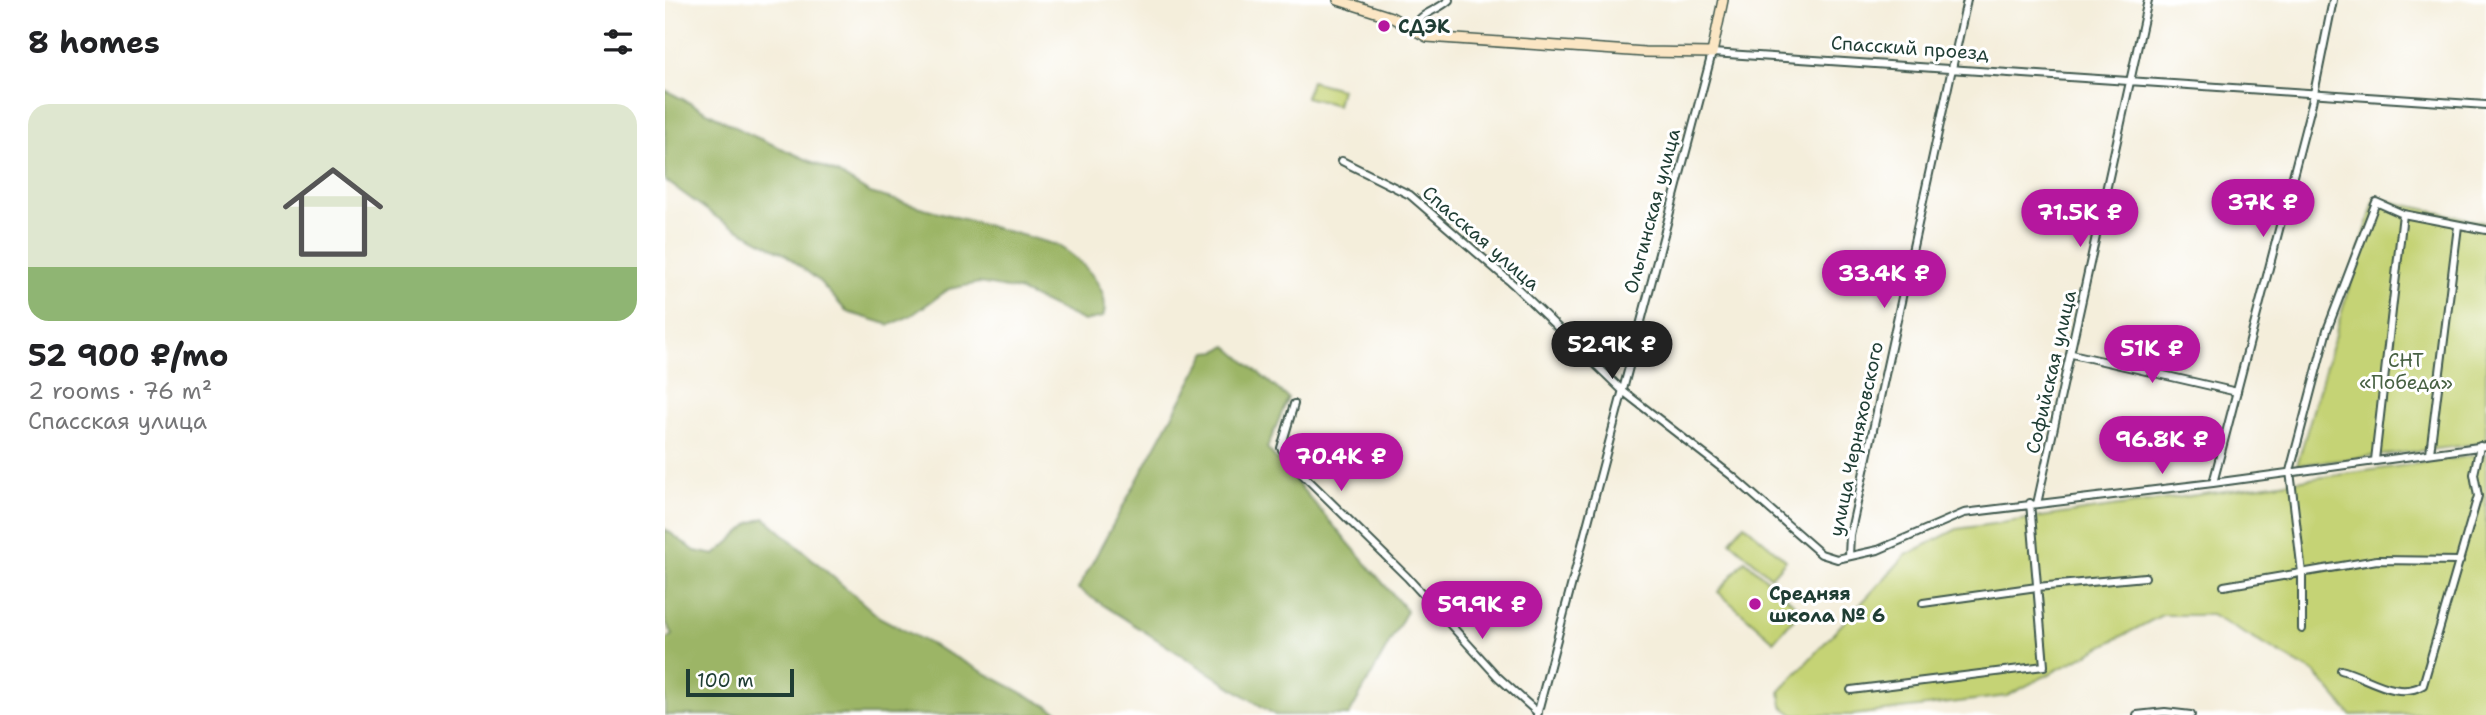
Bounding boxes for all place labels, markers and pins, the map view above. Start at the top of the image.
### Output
place label: СДЭК [1398,14,1450,39]
marker: СДЭК [1376,18,1392,34]
pin: 37K ₽ [2214,180,2312,239]
pin: 71.5K ₽ [2015,190,2145,249]
pin: 33.4K ₽ [1819,250,1949,310]
pin: 52.9K ₽ [1547,322,1677,381]
pin: 51K ₽ [2103,326,2201,385]
pin: 96.8K ₽ [2097,416,2227,476]
pin: 70.4K ₽ [1276,434,1406,493]
place label: Средняя школа № 6 [1769,581,1885,628]
pin: 59.9K ₽ [1417,582,1547,641]
marker: Средняя школа № 6 [1747,596,1763,612]

